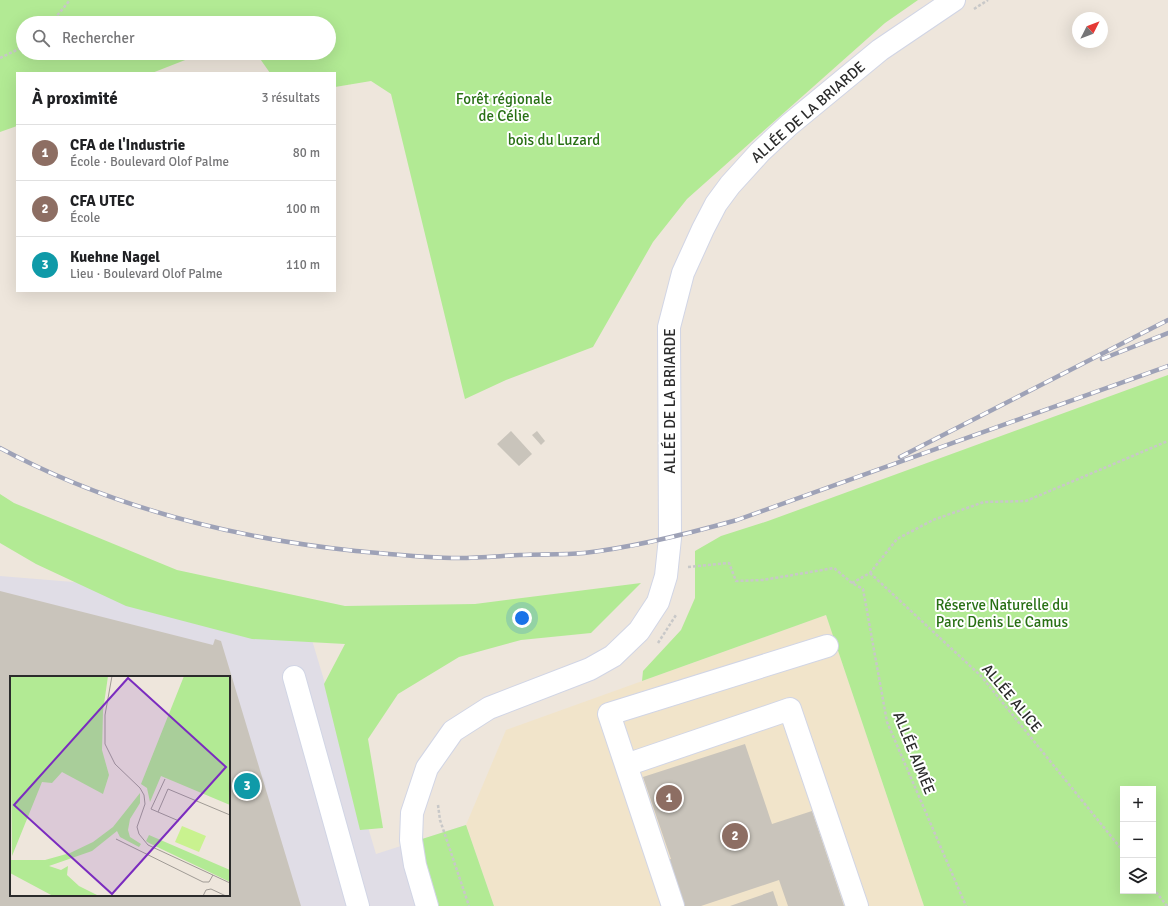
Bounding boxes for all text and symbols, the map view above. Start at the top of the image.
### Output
north arrow [1072,12,1108,48]
search box [16,16,336,60]
icon: search [30,27,52,49]
text: Rechercher [62,29,135,47]
street label: ALLÉE DE LA BRIARDE [747,57,869,166]
text: À proximité [32,88,118,109]
text: 3 résultats [261,90,320,106]
park label: Forêt régionale de Célie [456,90,552,125]
park label: bois du Luzard [508,131,600,149]
text: CFA de l'Industrie [70,136,185,154]
text: 1 [41,145,49,161]
text: 80 m [293,145,320,161]
text: École · Boulevard Olof Palme [70,154,229,170]
text: CFA UTEC [70,192,134,210]
text: 2 [41,201,49,217]
text: 100 m [286,201,320,217]
text: École [70,210,100,226]
text: Kuehne Nagel [70,248,160,266]
text: 3 [41,257,49,273]
text: 110 m [286,257,320,273]
text: Lieu · Boulevard Olof Palme [70,266,223,282]
street label: ALLÉE DE LA BRIARDE [660,328,679,474]
park label: Réserve Naturelle du Parc Denis Le Camus [935,596,1069,631]
your location [512,608,532,628]
street label: ALLÉE ALICE [978,660,1047,736]
inset map [10,676,230,896]
street label: ALLÉE AIMÉE [889,709,940,797]
pin: 3 [234,771,260,801]
pin: 1 [656,783,682,813]
map controls [1120,786,1156,894]
button: + [1120,786,1156,822]
pin: 2 [722,821,748,851]
button: − [1120,822,1156,858]
button: layers [1120,858,1156,894]

